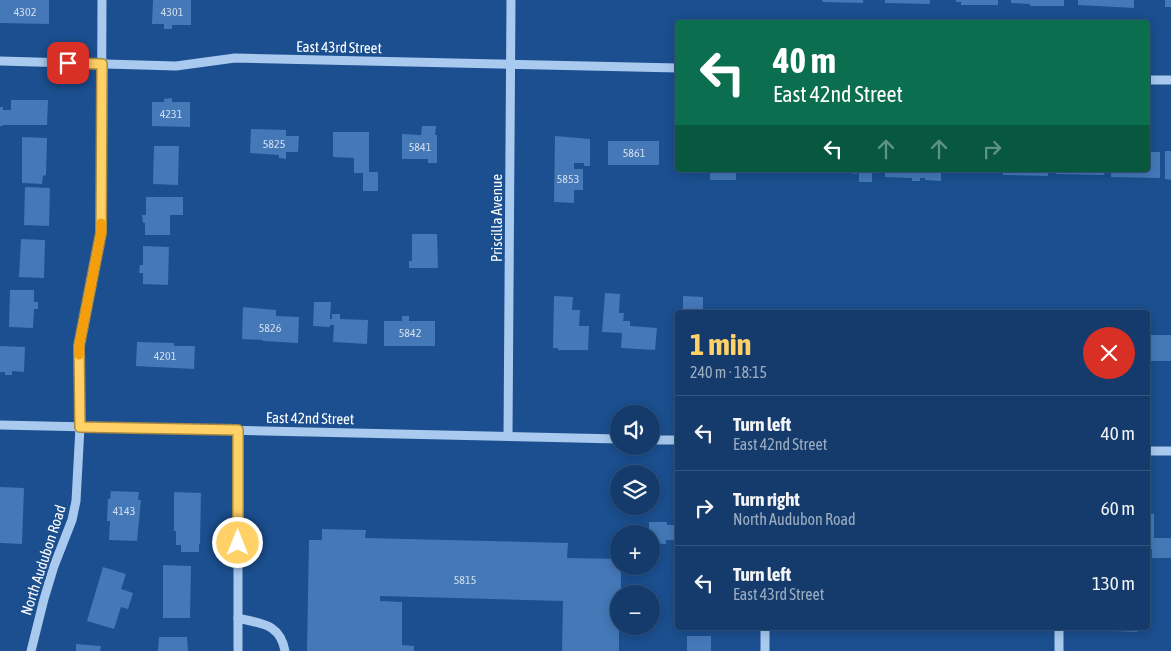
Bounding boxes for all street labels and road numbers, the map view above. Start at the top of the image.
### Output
street label: East 43rd Street [296,38,382,56]
street label: Priscilla Avenue [488,174,505,262]
street label: East 42nd Street [266,409,354,427]
street label: North Audubon Road [17,503,69,617]

